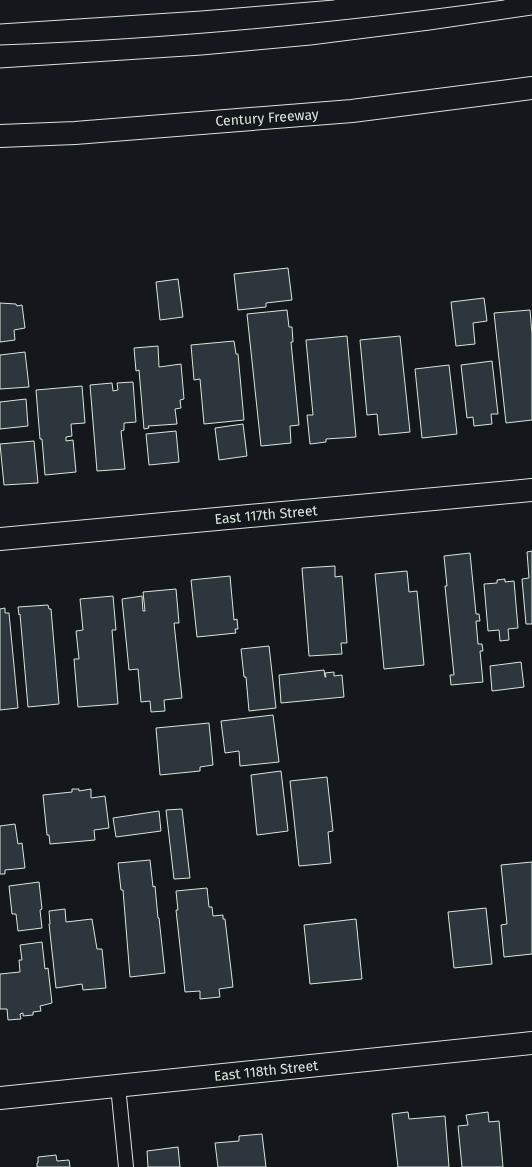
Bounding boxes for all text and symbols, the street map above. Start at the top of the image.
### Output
street label: Century Freeway [215,106,319,130]
street label: East 117th Street [214,502,319,528]
street label: East 118th Street [213,1057,320,1085]

